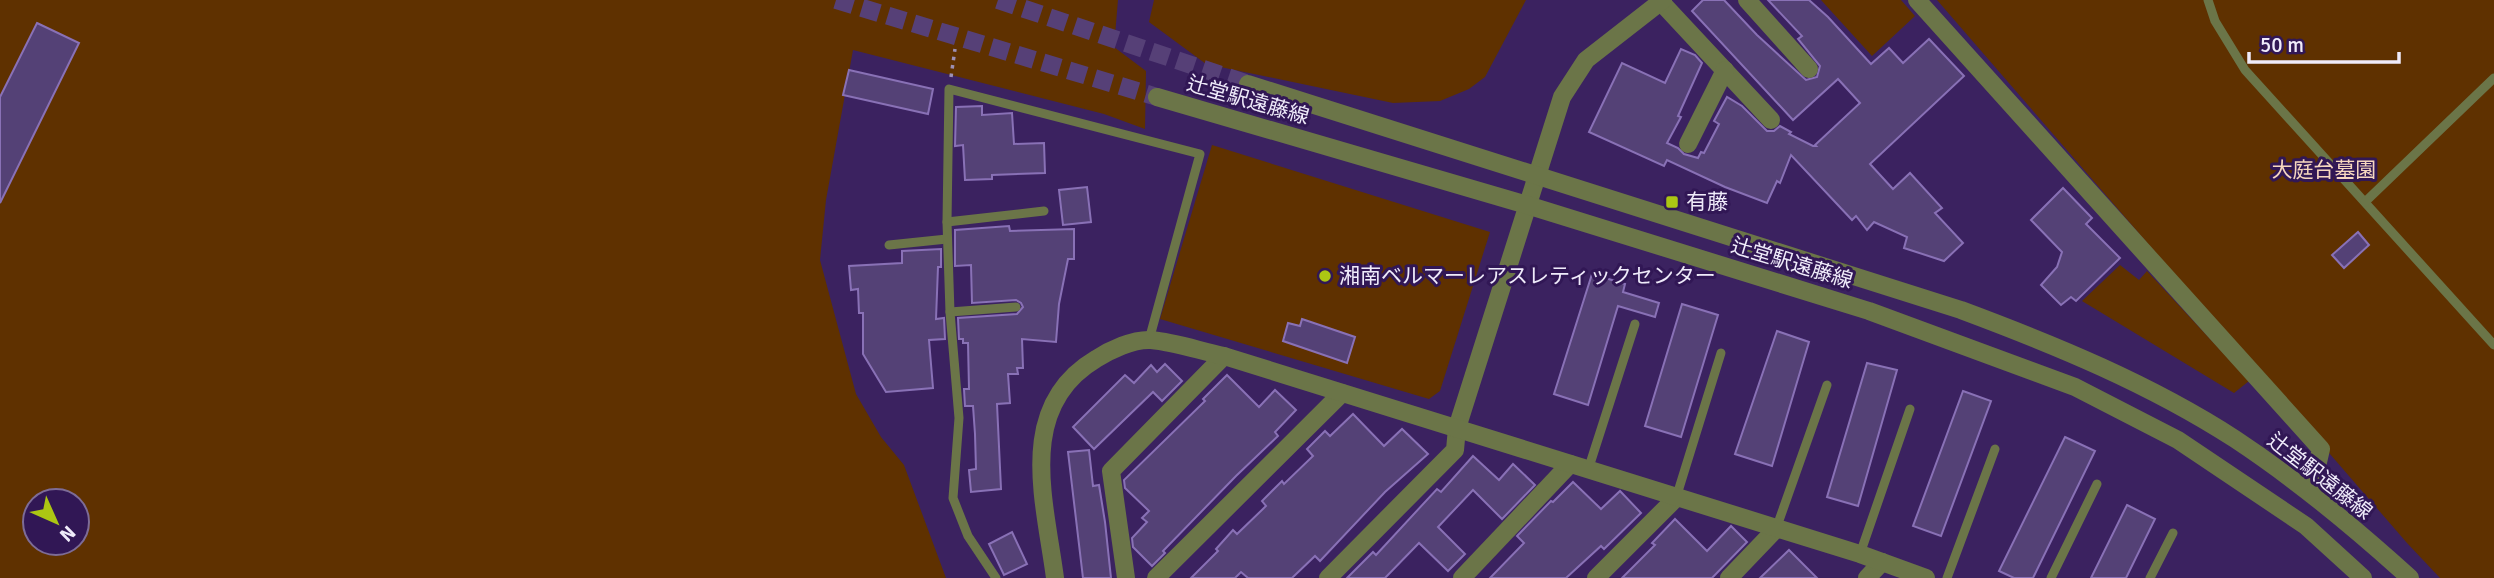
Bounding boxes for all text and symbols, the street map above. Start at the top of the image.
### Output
scale bar [2249,21,2400,65]
text: 50 m [2260,32,2304,58]
street label: 辻堂駅遠藤線 [1184,70,1312,130]
park label: 大庭台墓園 [2272,157,2377,183]
place label: 有藤 [1686,189,1728,215]
marker: 有藤 [1664,194,1680,210]
street label: 辻堂駅遠藤線 [1728,232,1856,294]
place label: 湘南ベルマーレアスレティックセンター [1339,263,1716,289]
marker: 湘南ベルマーレアスレティックセンター [1317,268,1333,284]
street label: 辻堂駅遠藤線 [2262,427,2378,525]
north arrow [21,487,91,557]
text: N [54,520,80,546]

